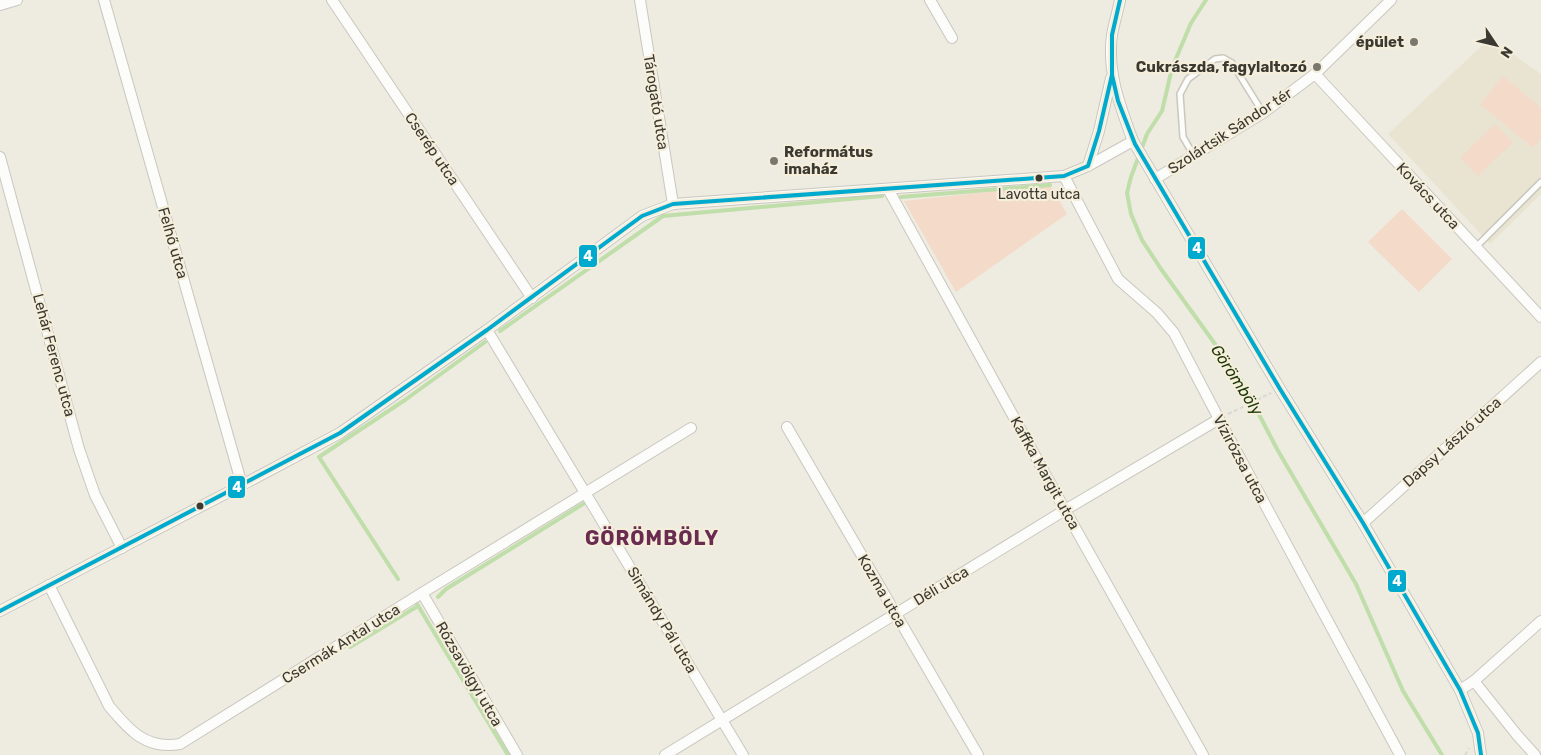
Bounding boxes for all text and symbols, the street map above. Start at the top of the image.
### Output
north arrow [1471,20,1521,70]
place label: épület [1356,33,1404,51]
marker: épület [1408,36,1420,48]
text: N [1496,43,1516,61]
street label: Tárogató utca [640,53,672,151]
place label: Cukrászda, fagylaltozó [1136,58,1307,76]
marker: Cukrászda, fagylaltozó [1311,61,1323,73]
street label: Szolártsik Sándor tér [1165,84,1296,178]
street label: Cserép utca [401,109,463,189]
place label: Református imaház [784,143,873,178]
marker: Református imaház [768,155,780,167]
street label: Kovács utca [1393,159,1463,233]
marker: Lavotta utca [1034,173,1044,183]
place label: Lavotta utca [998,186,1080,203]
street label: Felhő utca [154,205,192,281]
line badge: 4 [1187,236,1206,260]
text: 4 [1192,240,1202,257]
line badge: 4 [578,244,598,268]
text: 4 [583,248,593,265]
street label: Lehár Ferenc utca [29,292,79,418]
water label: Görömböly [1207,341,1268,420]
street label: Dapsy László utca [1399,393,1505,491]
street label: Vízirózsa utca [1209,412,1271,506]
street label: Kaffka Margit utca [1007,413,1083,533]
line badge: 4 [227,475,246,499]
text: 4 [232,479,242,496]
unlabelled marker [195,501,205,511]
district label: GÖRÖMBÖLY [585,526,719,550]
street label: Kozma utca [854,551,910,631]
street label: Déli utca [910,563,972,609]
street label: Simándy Pál utca [623,564,701,676]
line badge: 4 [1387,569,1407,593]
text: 4 [1392,573,1402,590]
street label: Csermák Antal utca [278,600,404,688]
street label: Rózsavölgyi utca [432,618,506,730]

